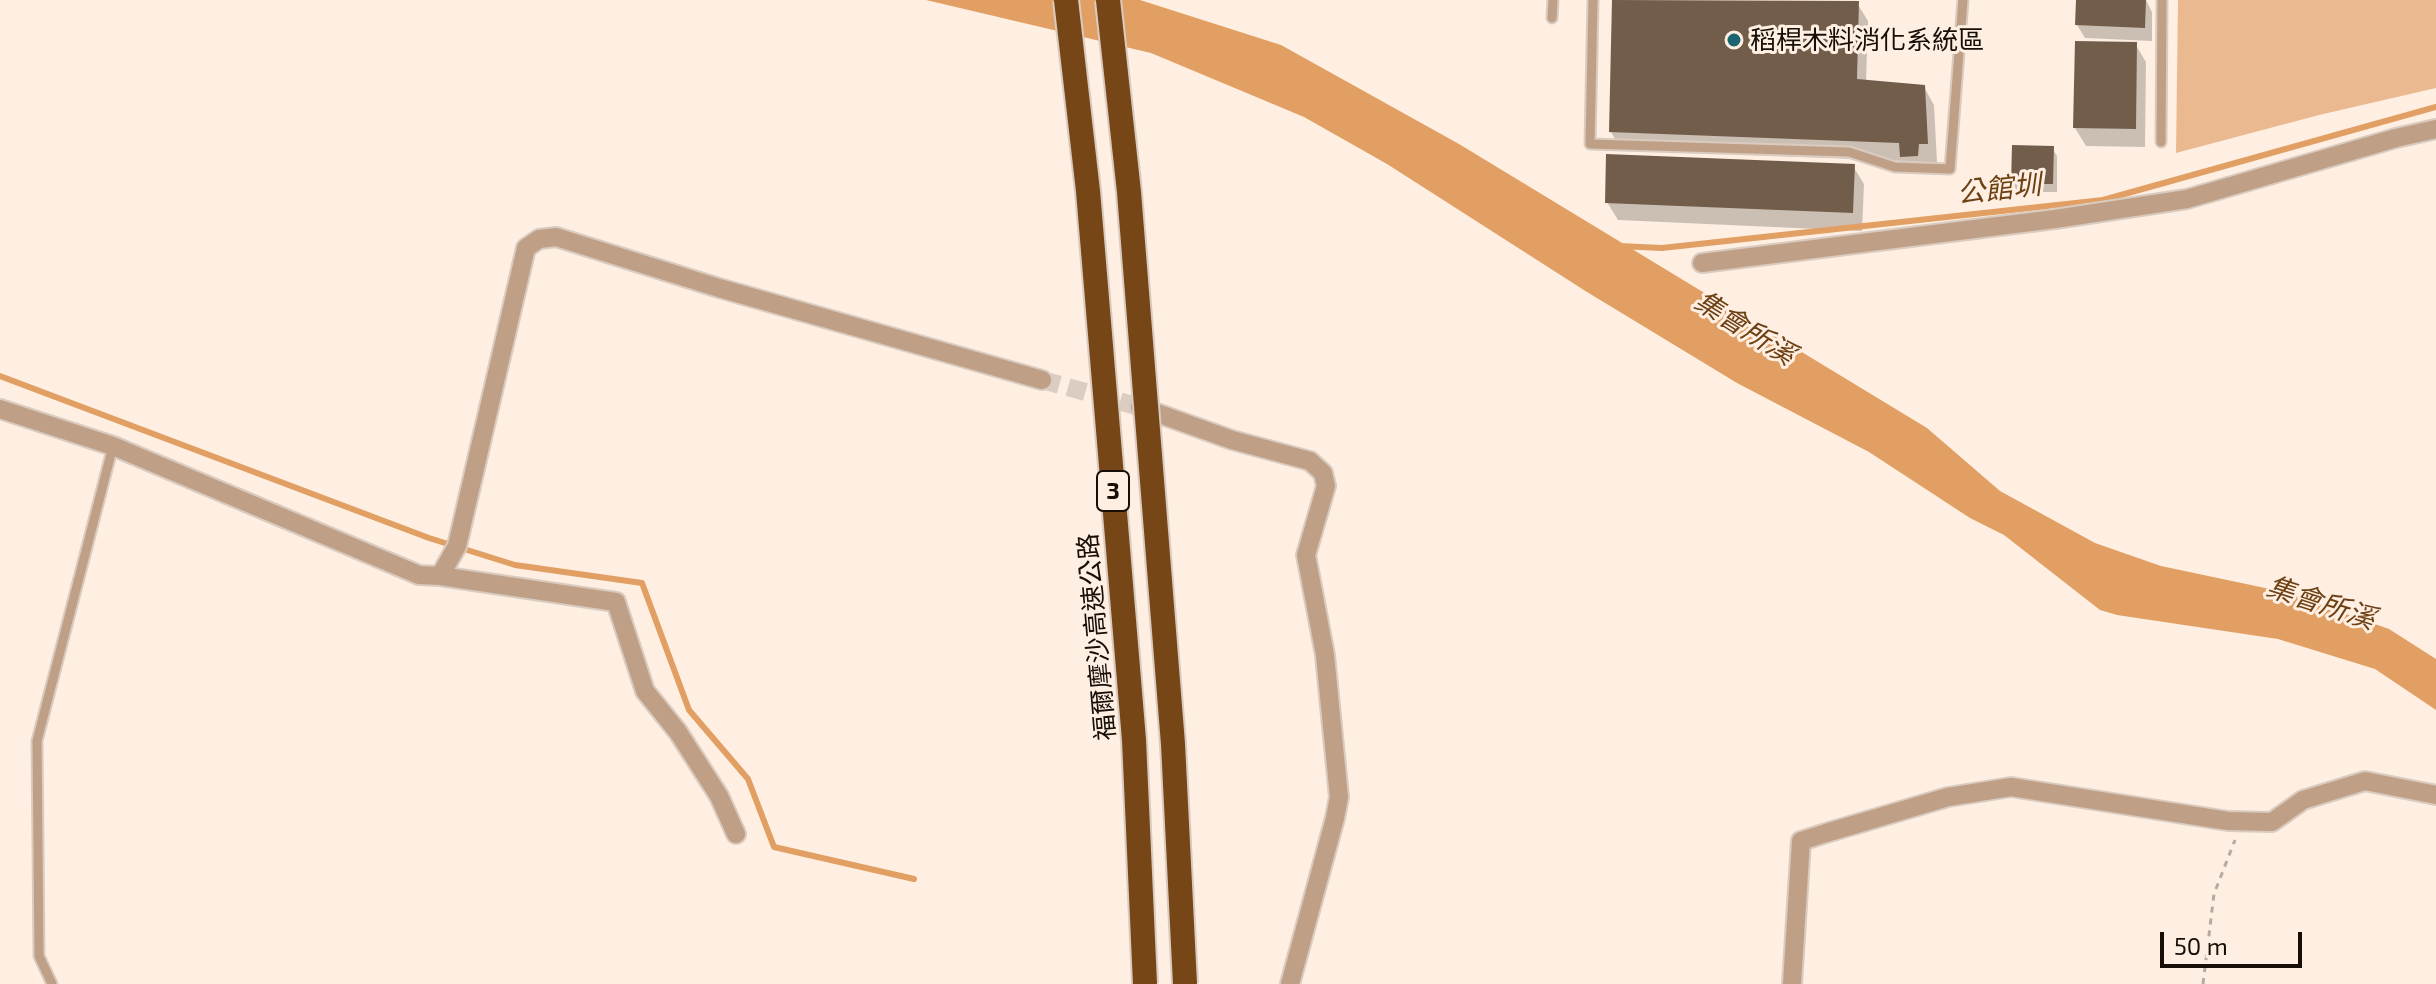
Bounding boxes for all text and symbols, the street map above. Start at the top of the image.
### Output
place label: 稻桿木料消化系統區 [1750,24,1984,56]
marker: 稻桿木料消化系統區 [1725,31,1743,49]
water label: 公館圳 [1955,168,2043,210]
water label: 集會所溪 [1689,284,1801,372]
road number: 3 [1097,471,1129,511]
street label: 福爾摩沙高速公路 [1072,532,1122,742]
water label: 集會所溪 [2263,570,2379,636]
scale bar [2164,916,2306,966]
text: 50 m [2174,931,2228,960]

